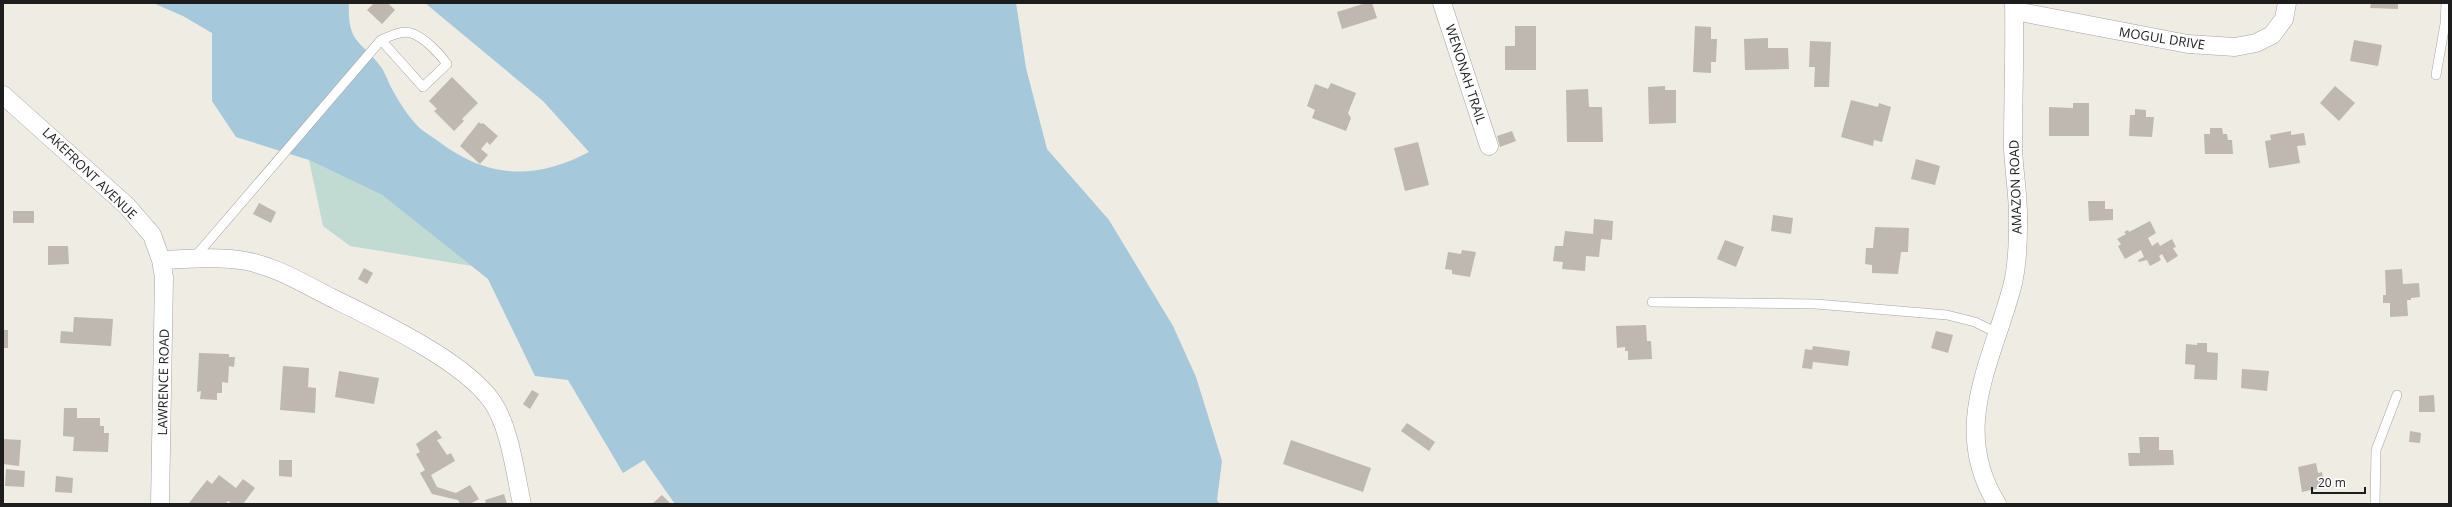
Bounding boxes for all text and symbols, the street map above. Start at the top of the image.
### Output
street label: WENONAH TRAIL [1441,22,1491,126]
street label: MOGUL DRIVE [2118,22,2206,54]
street label: LAKEFRONT AVENUE [39,123,141,223]
street label: AMAZON ROAD [2004,139,2026,235]
street label: LAWRENCE ROAD [153,329,173,435]
scale bar [2312,469,2365,495]
text: 20 m [2318,474,2346,491]

